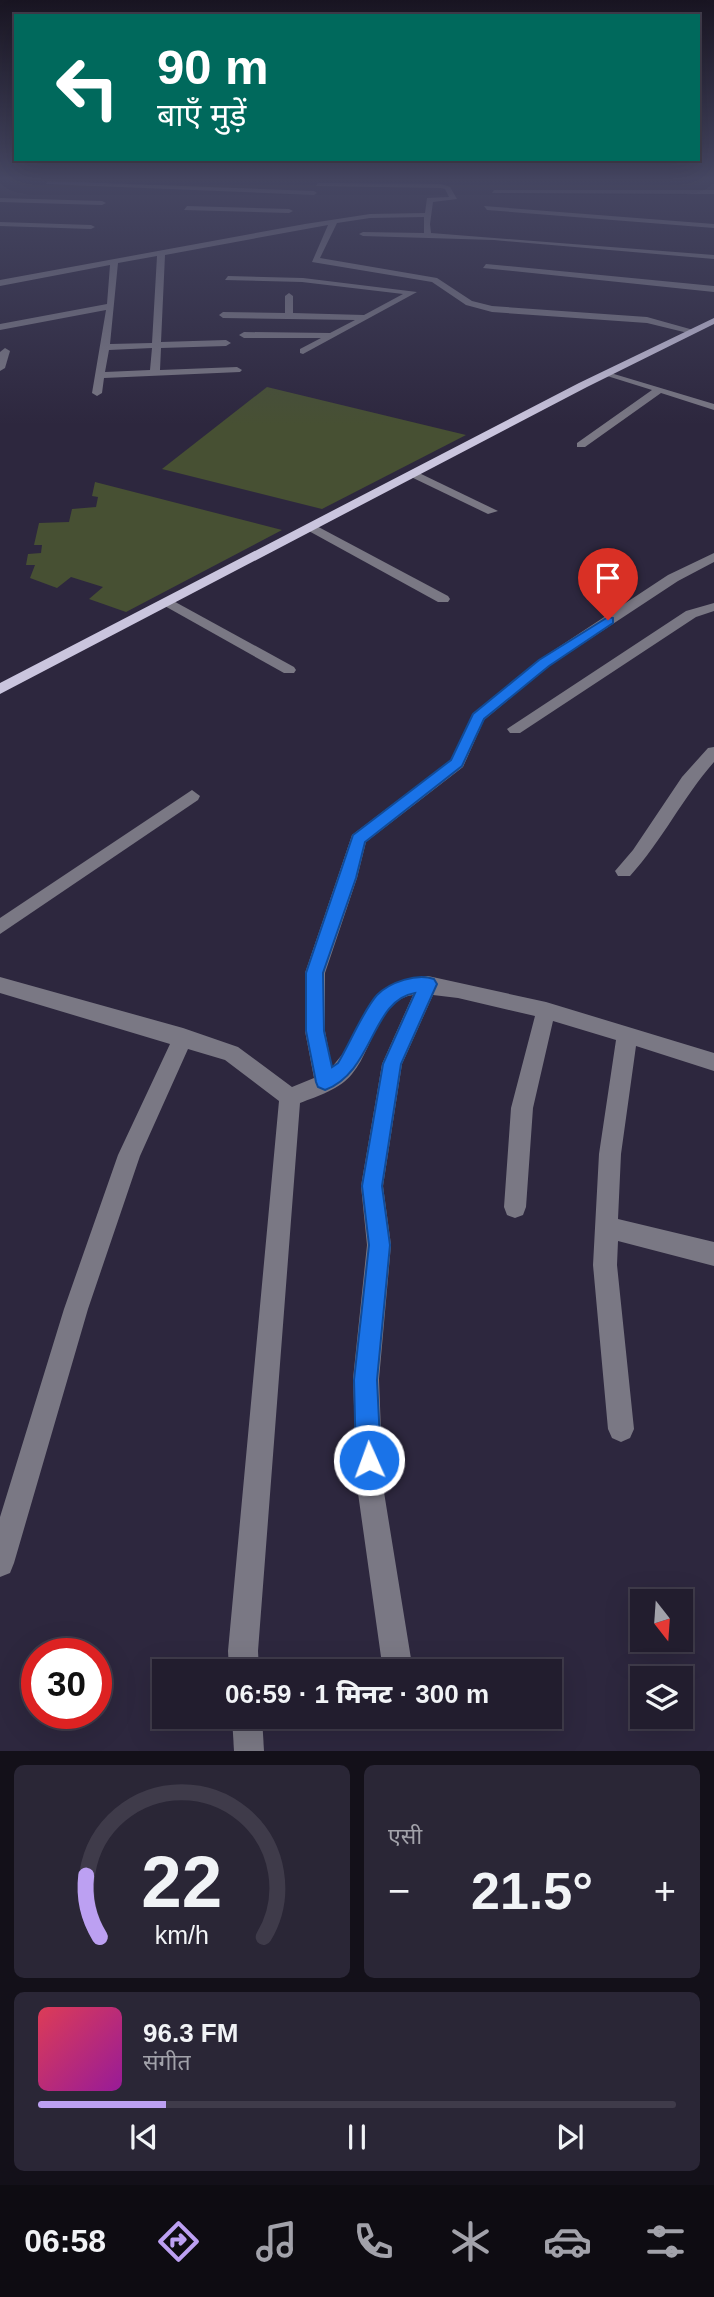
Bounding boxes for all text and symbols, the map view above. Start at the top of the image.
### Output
text: 90 m [157,40,269,94]
icon: left [42,42,133,133]
text: बाएँ मुड़ें [157,97,246,133]
pin [578,548,638,620]
icon: arrive [589,559,627,597]
position arrow [332,1423,406,1497]
north arrow [630,1589,693,1652]
map controls [630,1589,693,1729]
speed limit sign: 30 [21,1638,112,1729]
button: layers [630,1666,693,1729]
text: 06:59 · 1 मिनट · 300 m [225,1679,489,1709]
text: एसी [388,1823,422,1849]
text: 22 [142,1842,222,1923]
text: 21.5° [471,1862,593,1920]
text: − [388,1870,410,1912]
text: + [654,1870,676,1912]
text: km/h [155,1921,209,1949]
text: 96.3 FM [143,2018,238,2048]
text: संगीत [143,2049,191,2075]
icon: previous [125,2118,163,2156]
icon: pause [338,2118,376,2156]
icon: next [551,2118,589,2156]
icon: directions [154,2217,203,2266]
icon: music [252,2217,301,2266]
icon: phone [349,2217,398,2266]
icon: climate [446,2217,495,2266]
icon: car [543,2217,592,2266]
icon: filters [641,2217,690,2266]
text: 06:58 [24,2223,106,2259]

